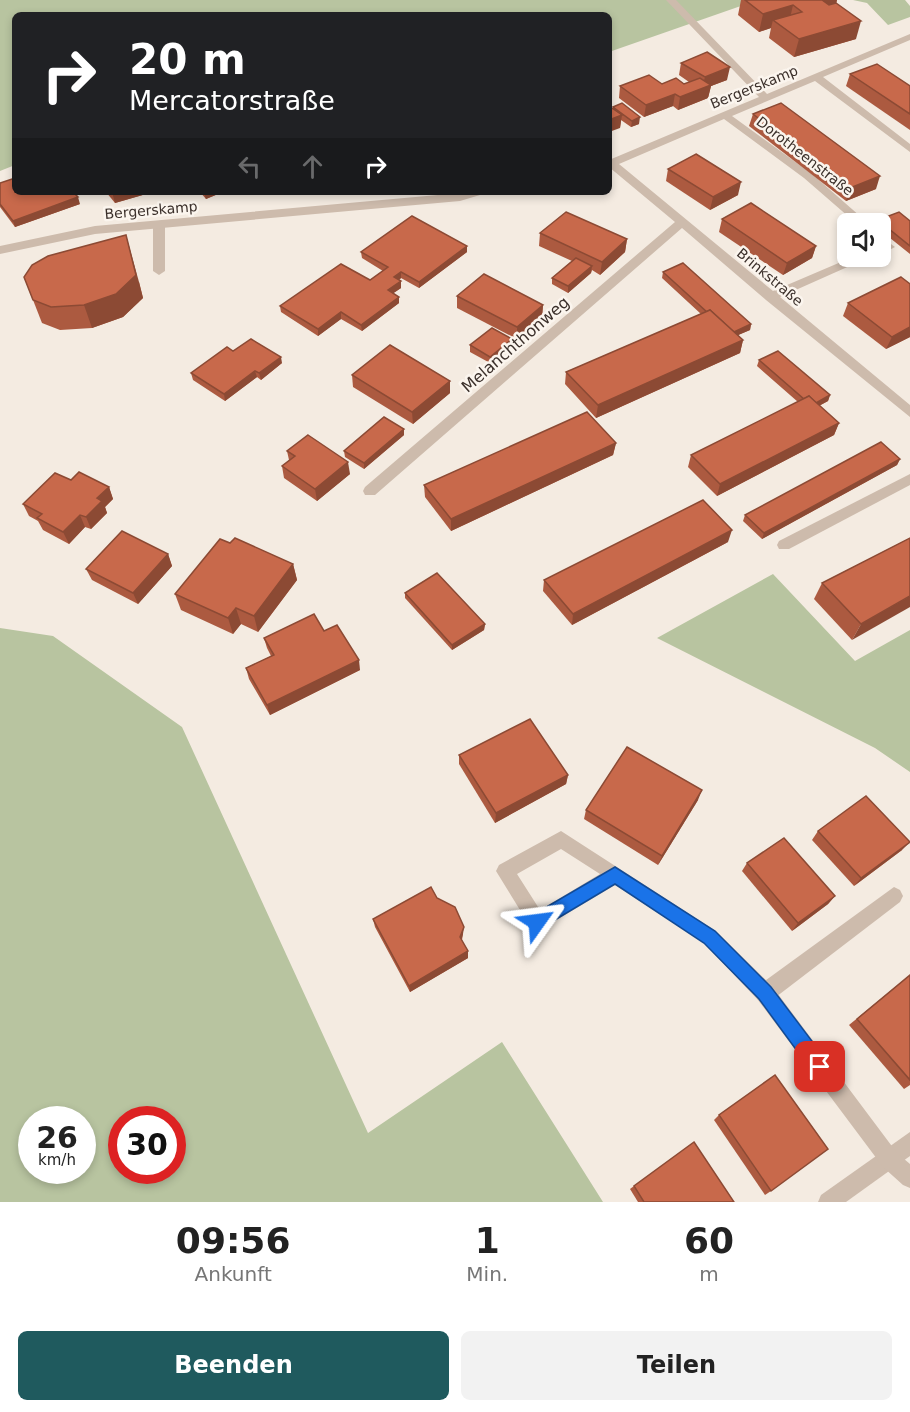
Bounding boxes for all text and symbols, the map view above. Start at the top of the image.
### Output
text: 20 m [129,35,246,84]
icon: right [30,36,108,114]
street label: Bergerskamp [708,62,800,112]
text: Mercatorstraße [129,85,335,116]
street label: Dorotheenstraße [753,113,857,199]
icon: left [233,150,266,183]
icon: ahead [296,150,329,183]
icon: right [359,150,392,183]
street label: Bergerskamp [104,198,198,222]
map controls [837,213,891,267]
button: sound [837,213,891,267]
street label: Brinkstraße [734,245,806,309]
street label: Melanchthonweg [458,292,573,396]
position arrow [505,890,569,954]
pin [794,1041,845,1092]
icon: arrive [803,1050,836,1083]
speed limit sign: 30 [108,1106,186,1184]
text: 26 [36,1120,78,1155]
text: km/h [38,1151,76,1169]
text: 09:56 [176,1220,290,1261]
text: 1 [475,1220,500,1261]
text: 60 [684,1220,734,1261]
text: Ankunft [195,1262,272,1286]
text: Min. [466,1262,508,1286]
text: m [699,1262,719,1286]
button: Beenden [18,1331,449,1400]
button: Teilen [461,1331,892,1400]

